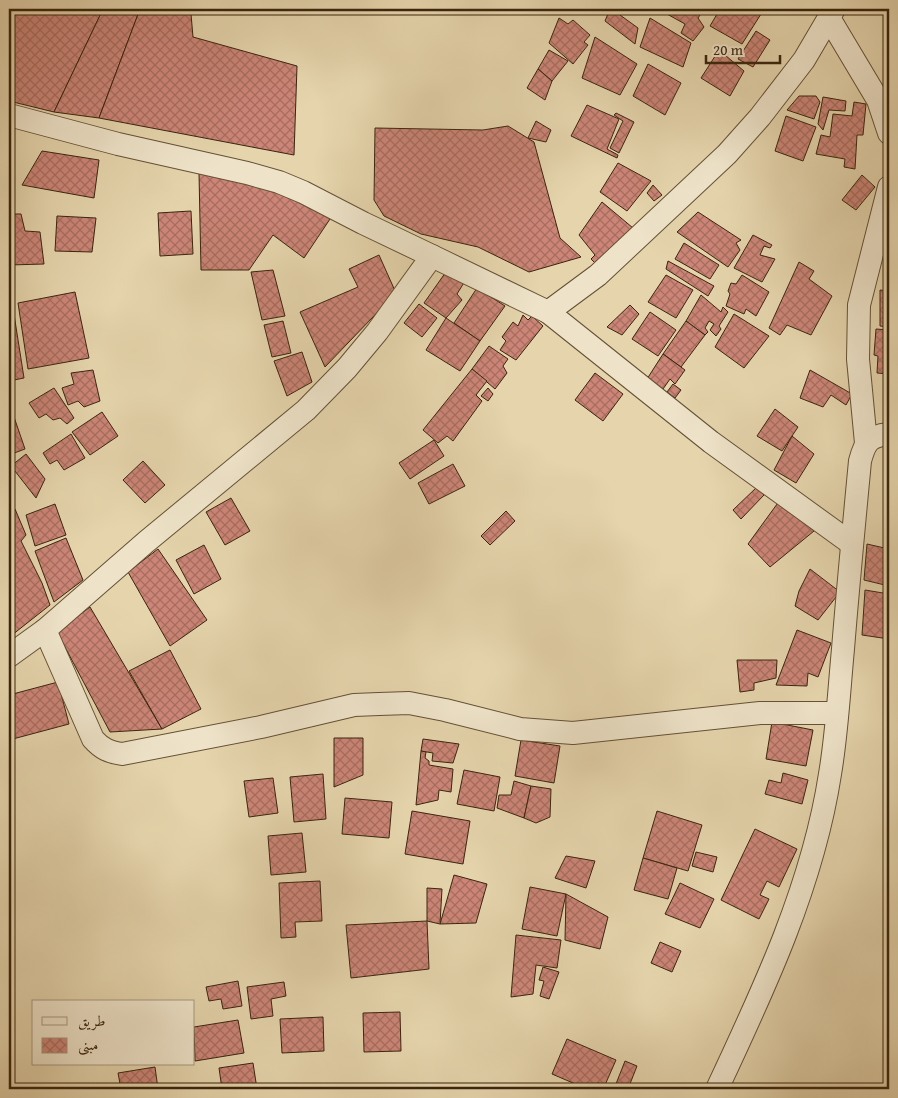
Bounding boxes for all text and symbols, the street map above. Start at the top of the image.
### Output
scale bar [706,32,779,64]
text: 20 m [713,39,744,60]
legend [32,1000,195,1066]
text: طريق [78,1010,105,1031]
text: مبنى [78,1034,98,1056]

